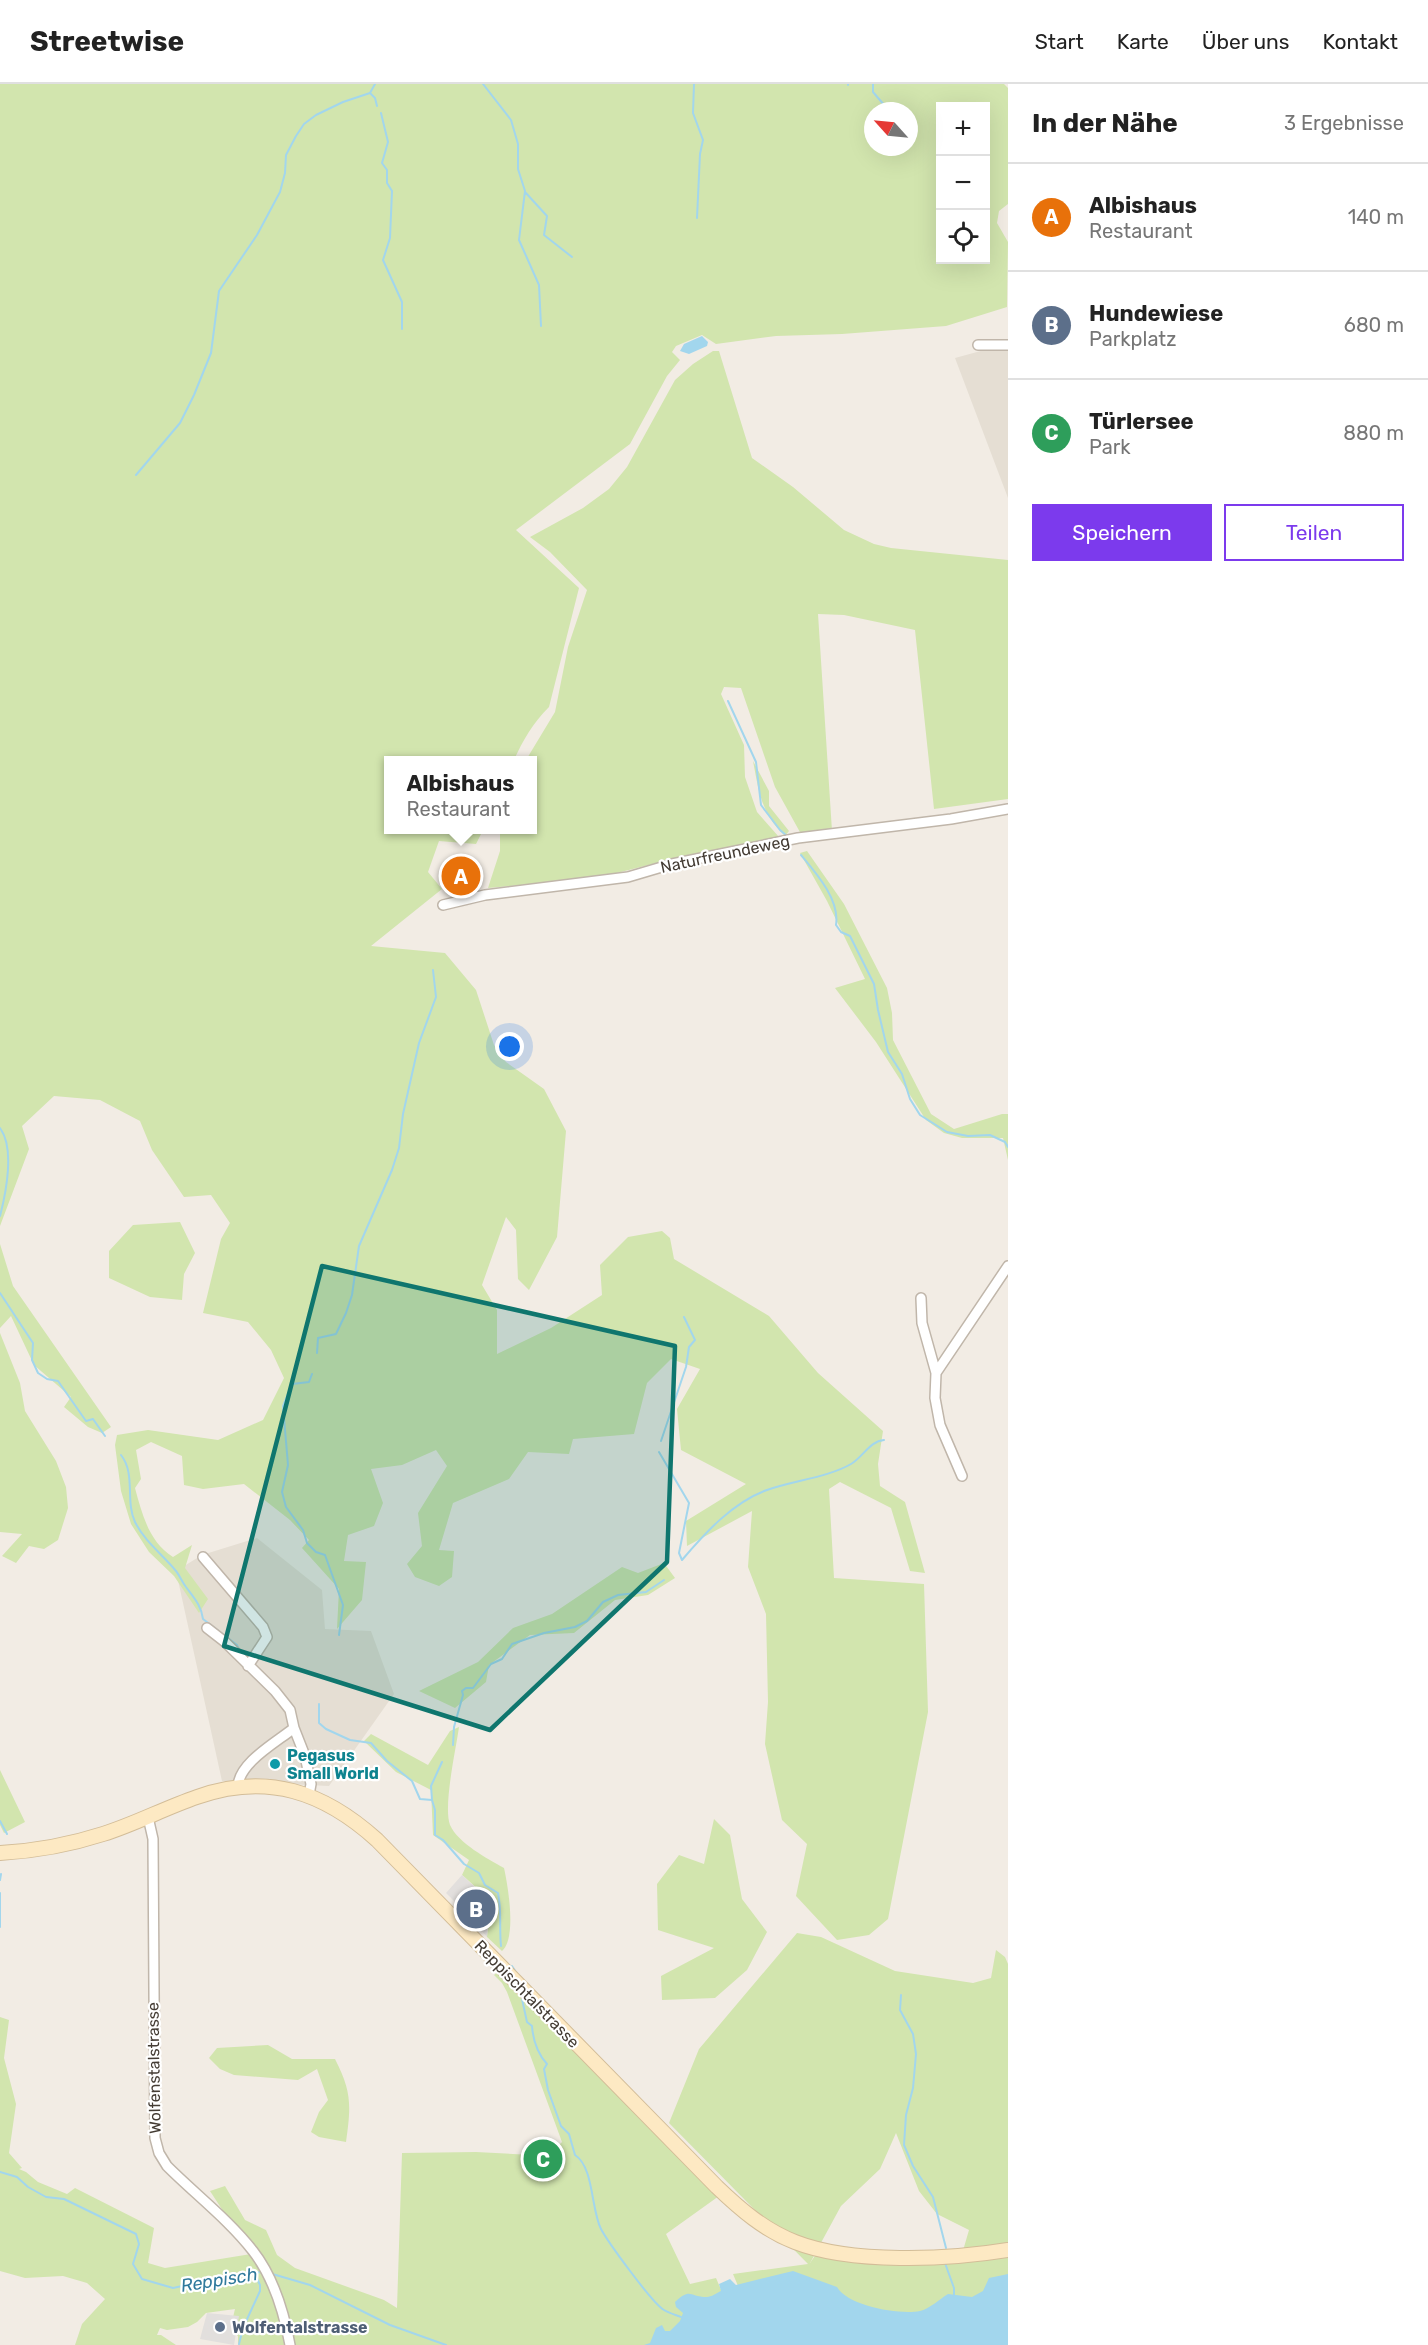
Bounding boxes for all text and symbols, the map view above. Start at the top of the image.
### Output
text: Streetwise [30,25,184,58]
text: Start [1035,29,1084,54]
text: Karte [1117,29,1169,54]
text: Über uns [1202,29,1290,54]
text: Kontakt [1323,29,1398,54]
north arrow [864,102,918,156]
map controls [936,102,990,264]
button: + [936,102,990,156]
text: In der Nähe [1032,108,1178,139]
text: 3 Ergebnisse [1284,111,1404,135]
button: − [936,156,990,210]
text: Albishaus [1089,192,1197,219]
text: A [1044,205,1059,229]
text: 140 m [1348,205,1404,229]
button: locate [936,210,990,264]
text: Restaurant [1089,219,1193,243]
text: Hundewiese [1089,300,1223,327]
text: B [1044,313,1059,337]
text: 680 m [1344,313,1404,337]
text: Parkplatz [1089,327,1176,351]
text: Türlersee [1089,408,1194,435]
text: C [1044,421,1059,445]
text: 880 m [1343,421,1404,445]
text: Park [1089,435,1131,459]
button: Speichern [1032,504,1212,561]
button: Teilen [1224,504,1404,561]
popup [384,756,537,834]
text: Albishaus [407,770,514,797]
text: Restaurant [407,797,510,821]
street label: Naturfreundeweg [659,831,791,877]
pin: A [442,854,480,898]
your location [495,1032,524,1061]
place label: Pegasus Small World [287,1746,379,1783]
marker: Pegasus Small World [268,1757,282,1771]
pin: B [456,1886,496,1932]
street label: Reppischtalstrasse [471,1936,583,2052]
street label: Wolfenstalstrasse [143,2002,165,2134]
pin: C [524,2136,562,2182]
water label: Reppisch [179,2263,259,2297]
place label: Wolfentalstrasse [232,2318,368,2337]
marker: Wolfentalstrasse [213,2320,227,2334]

